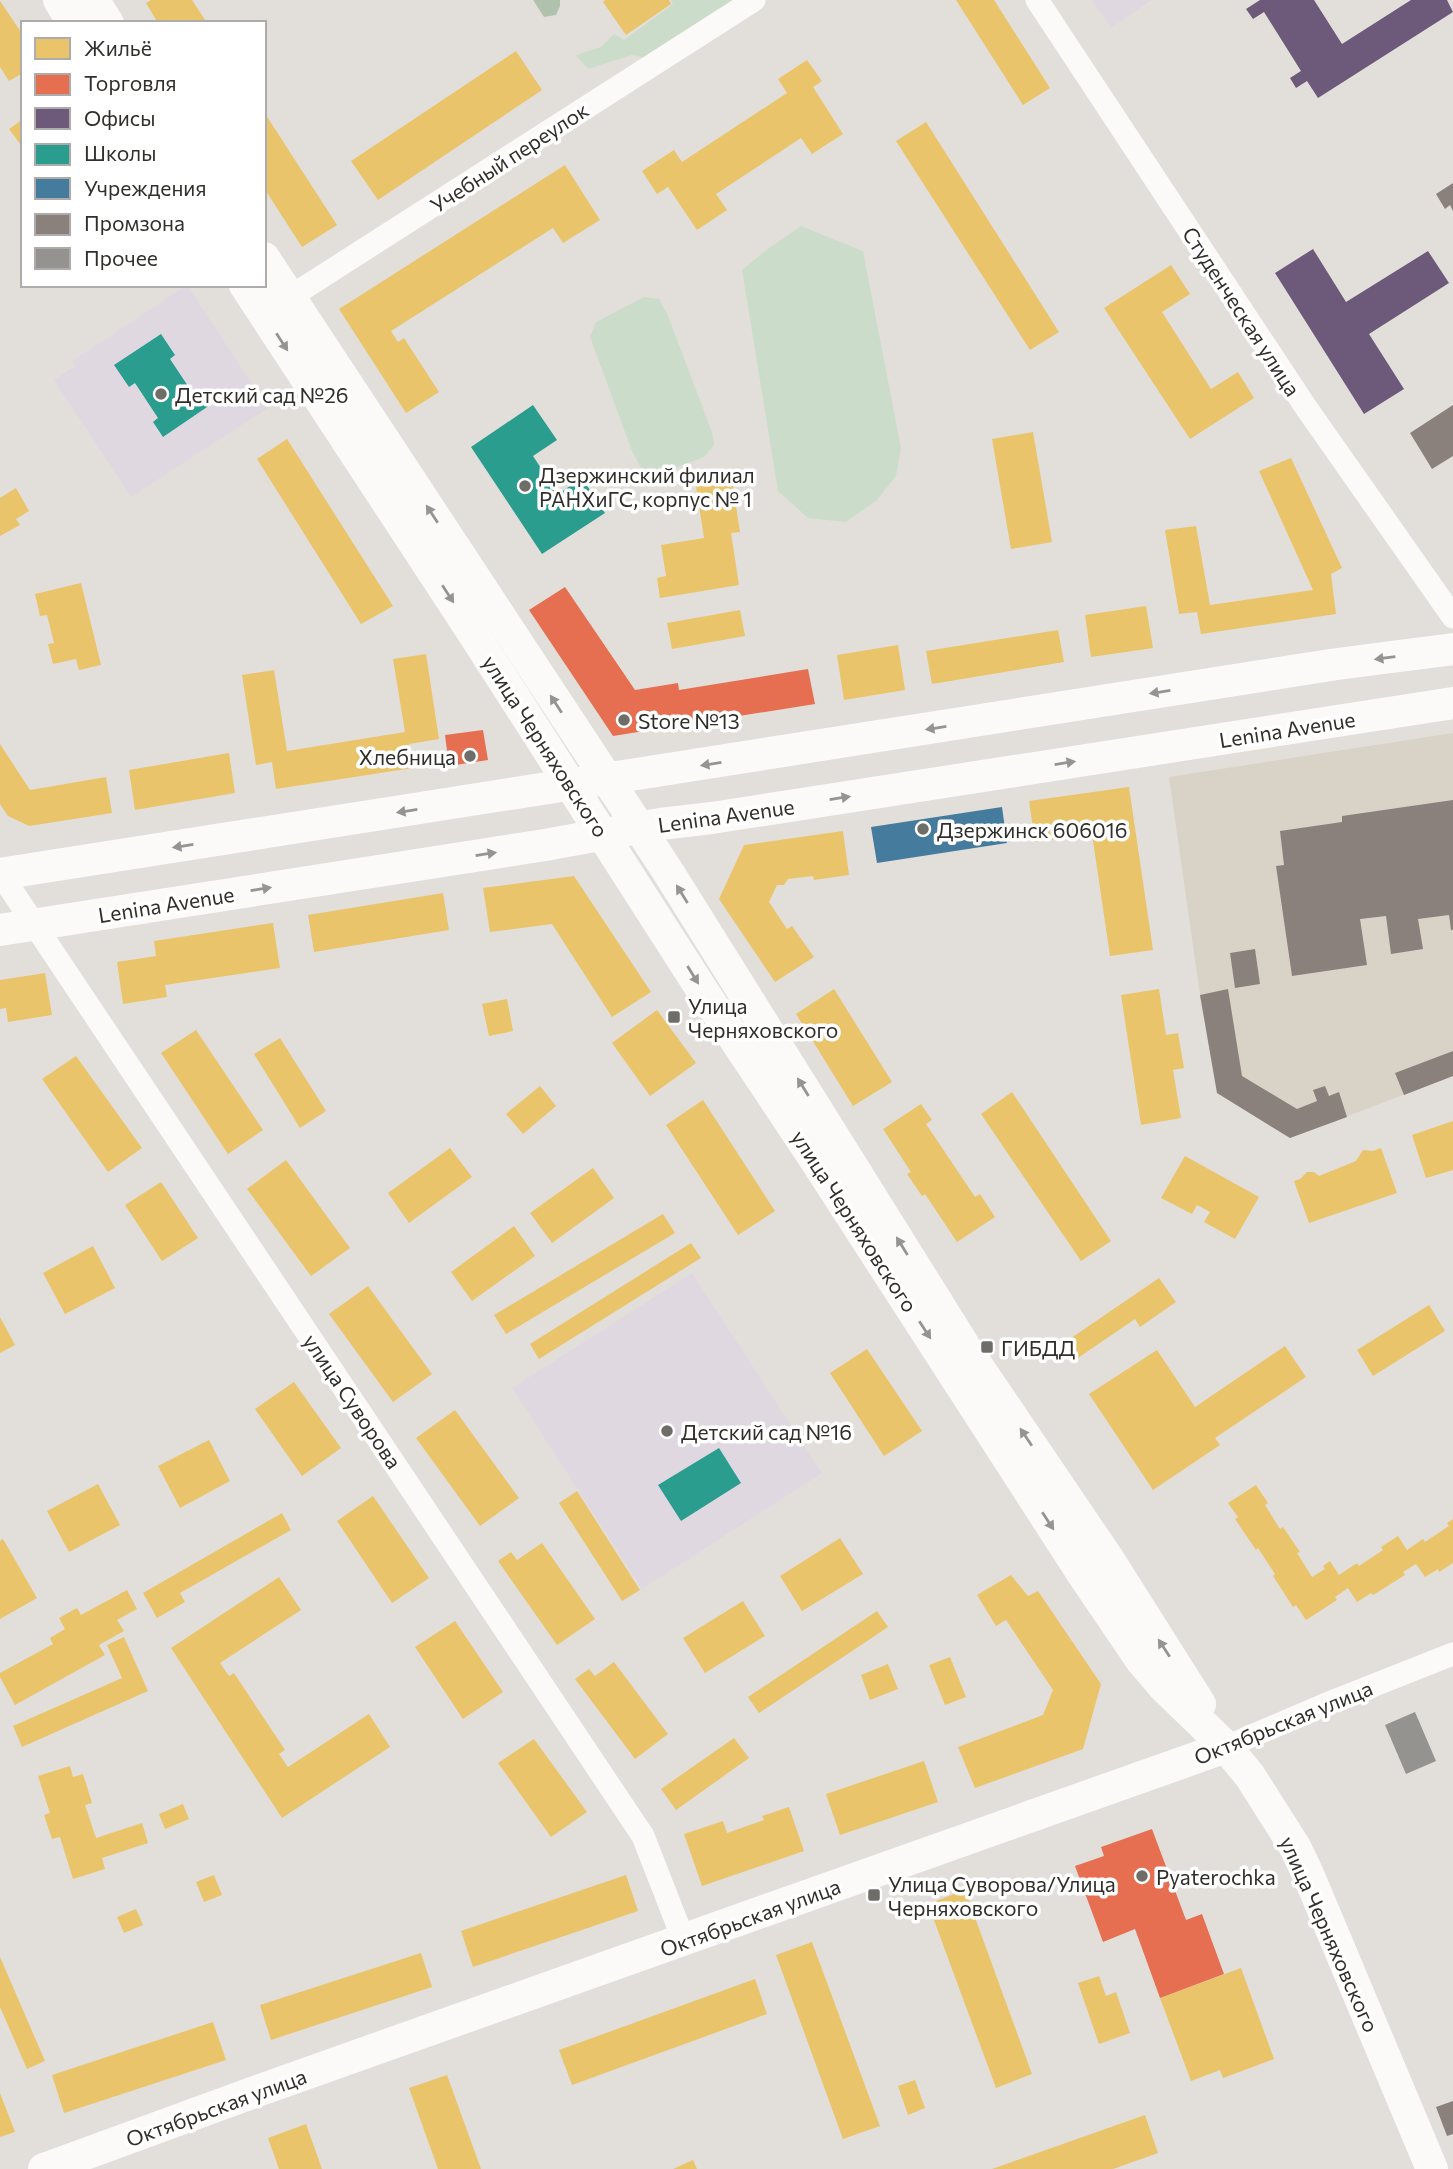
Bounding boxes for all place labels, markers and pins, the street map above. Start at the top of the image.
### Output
place label: Детский сад №26 [175,382,349,407]
marker: Детский сад №26 [153,386,169,402]
place label: Дзержинский филиал РАНХиГС, корпус № 1 [539,462,755,511]
marker: Дзержинский филиал РАНХиГС, корпус № 1 [517,478,533,494]
place label: Store №13 [638,708,740,733]
marker: Store №13 [616,712,632,728]
place label: Хлебница [359,744,456,769]
marker: Хлебница [462,748,478,764]
place label: Дзержинск 606016 [937,817,1127,842]
marker: Дзержинск 606016 [915,821,931,837]
place label: Улица Черняховского [688,993,838,1042]
marker: Улица Черняховского [666,1009,682,1025]
place label: ГИБДД [1001,1335,1075,1360]
marker: ГИБДД [979,1339,995,1355]
place label: Детский сад №16 [681,1419,852,1444]
marker: Детский сад №16 [659,1423,675,1439]
place label: Pyaterochka [1156,1864,1276,1889]
marker: Pyaterochka [1134,1868,1150,1884]
place label: Улица Суворова/Улица Черняховского [888,1871,1116,1920]
marker: Улица Суворова/Улица Черняховского [866,1887,882,1903]

